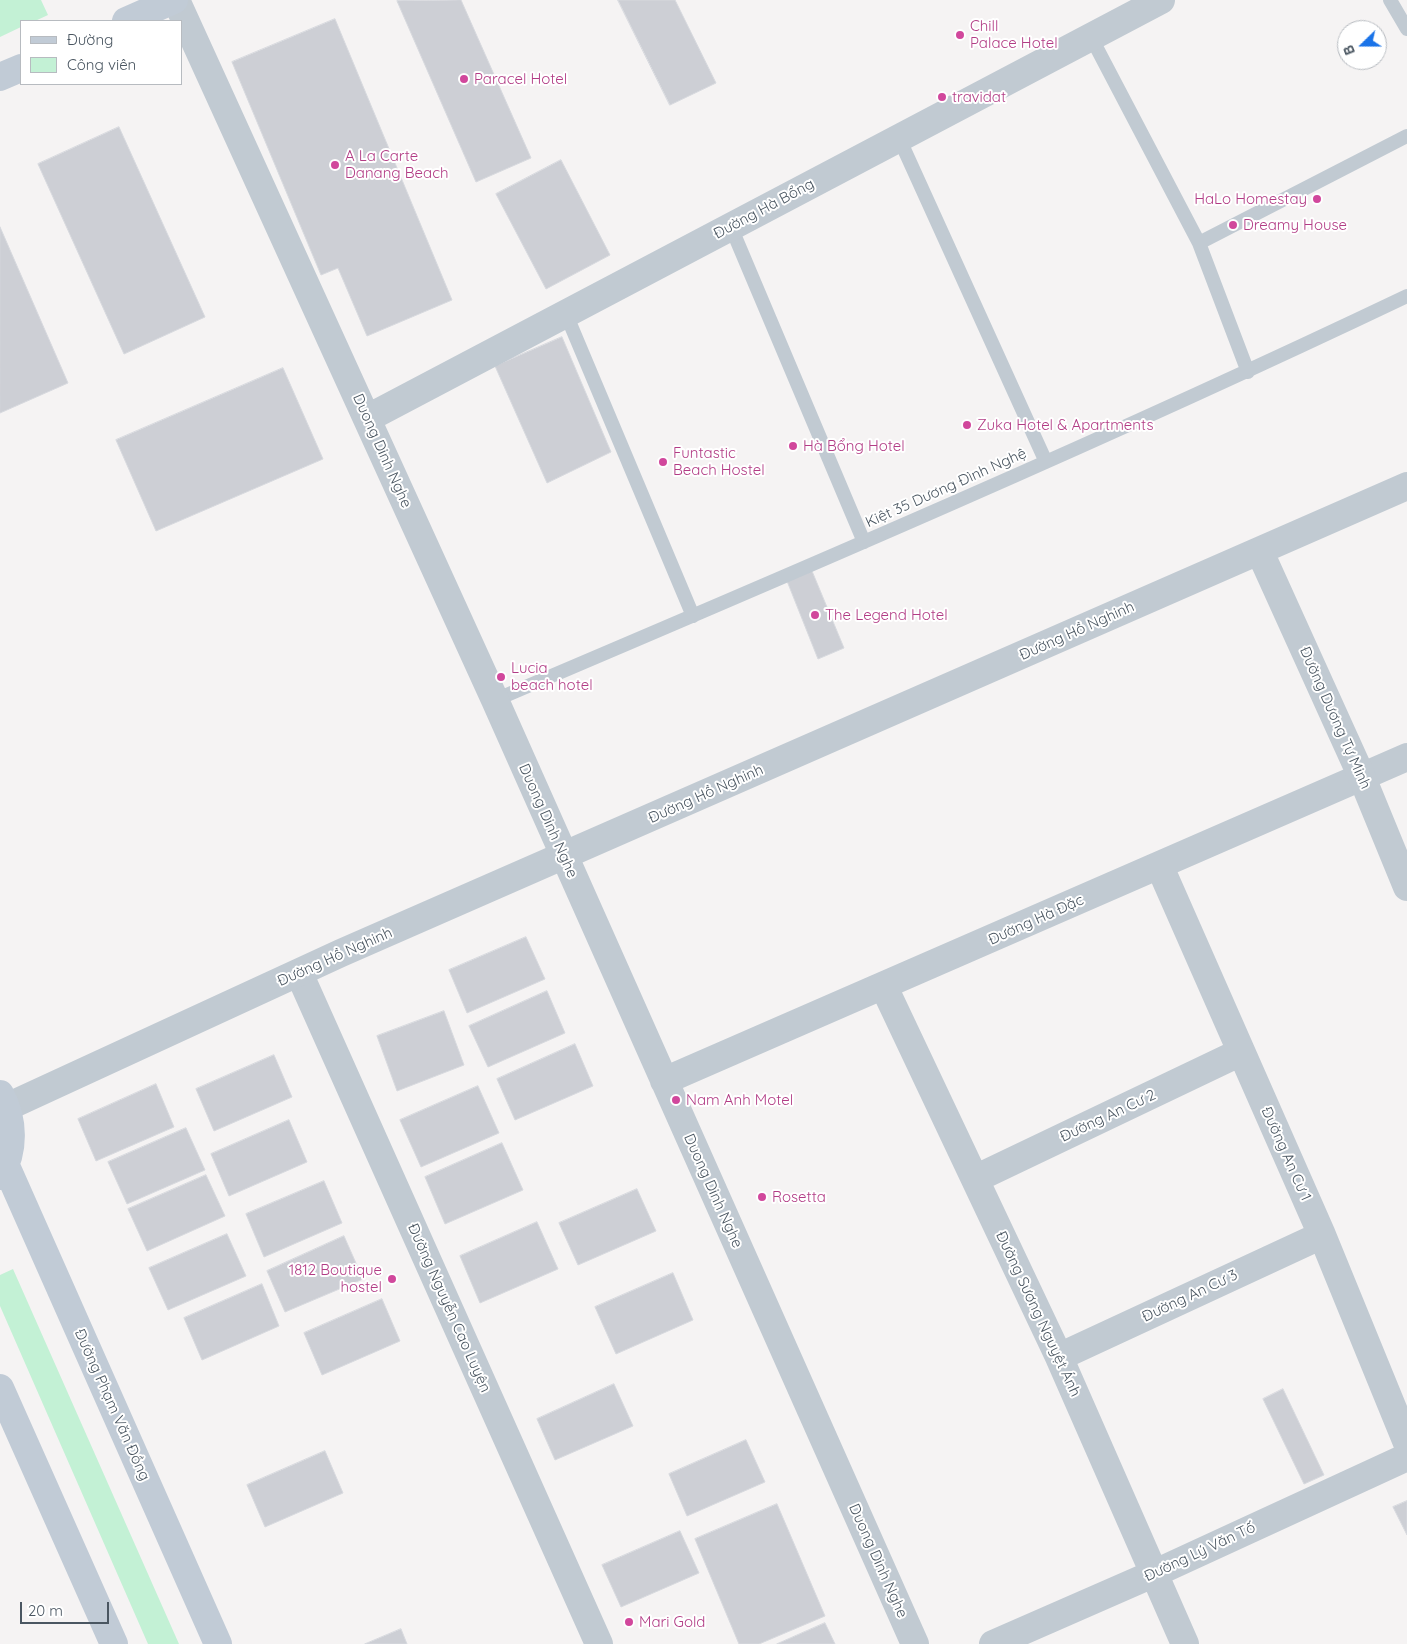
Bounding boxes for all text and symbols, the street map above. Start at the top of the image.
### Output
place label: Chill Palace Hotel [970,17,1058,52]
legend [20,20,182,85]
north arrow [1337,20,1387,70]
marker: Chill Palace Hotel [954,29,966,41]
text: Đường [67,30,113,49]
text: B [1339,43,1359,58]
text: Công viên [67,55,136,74]
place label: Paracel Hotel [474,70,567,88]
marker: Paracel Hotel [458,73,470,85]
place label: travidat [952,88,1006,106]
marker: travidat [936,91,948,103]
place label: A La Carte Danang Beach [345,147,448,182]
marker: A La Carte Danang Beach [329,159,341,171]
street label: Đường Hà Bổng [711,175,817,243]
place label: HaLo Homestay [1194,190,1307,208]
marker: HaLo Homestay [1311,193,1323,205]
place label: Dreamy House [1243,216,1347,234]
marker: Dreamy House [1227,219,1239,231]
street label: Duong Dinh Nghe [349,391,415,511]
place label: Zuka Hotel & Apartments [977,416,1153,434]
marker: Zuka Hotel & Apartments [961,419,973,431]
place label: Hà Bổng Hotel [803,437,905,455]
marker: Hà Bổng Hotel [787,440,799,452]
place label: Funtastic Beach Hostel [673,444,765,479]
street label: Kiệt 35 Dương Đình Nghệ [863,444,1029,532]
marker: Funtastic Beach Hostel [657,456,669,468]
street label: Đường Hồ Nghinh [1017,598,1137,664]
place label: The Legend Hotel [825,606,948,624]
marker: The Legend Hotel [809,609,821,621]
street label: Đường Dương Tự Minh [1296,644,1374,792]
place label: Lucia beach hotel [511,659,593,694]
marker: Lucia beach hotel [495,671,507,683]
street label: Duong Dinh Nghe [515,761,581,881]
street label: Đường Hồ Nghinh [646,761,766,827]
street label: Đường Hà Đặc [986,891,1086,949]
street label: Đường Hồ Nghinh [275,924,395,990]
street label: Đường An Cư 2 [1057,1086,1159,1146]
place label: Nam Anh Motel [686,1091,793,1109]
marker: Nam Anh Motel [670,1094,682,1106]
street label: Đường An Cư 1 [1257,1104,1315,1204]
street label: Duong Dinh Nghe [680,1131,746,1251]
place label: Rosetta [772,1188,826,1206]
marker: Rosetta [756,1191,768,1203]
street label: Đường Nguyễn Cao Luyện [404,1221,494,1395]
street label: Đường Sương Nguyệt Ánh [992,1228,1084,1400]
place label: 1812 Boutique hostel [289,1261,382,1296]
street label: Đường An Cư 3 [1139,1266,1241,1326]
marker: 1812 Boutique hostel [386,1273,398,1285]
street label: Đường Phạm Văn Đồng [70,1326,154,1484]
street label: Duong Dinh Nghe [845,1501,911,1621]
street label: Đường Lý Văn Tố [1142,1518,1258,1586]
scale bar [22,1592,111,1624]
text: 20 m [28,1601,63,1620]
place label: Mari Gold [639,1613,705,1631]
marker: Mari Gold [623,1616,635,1628]

